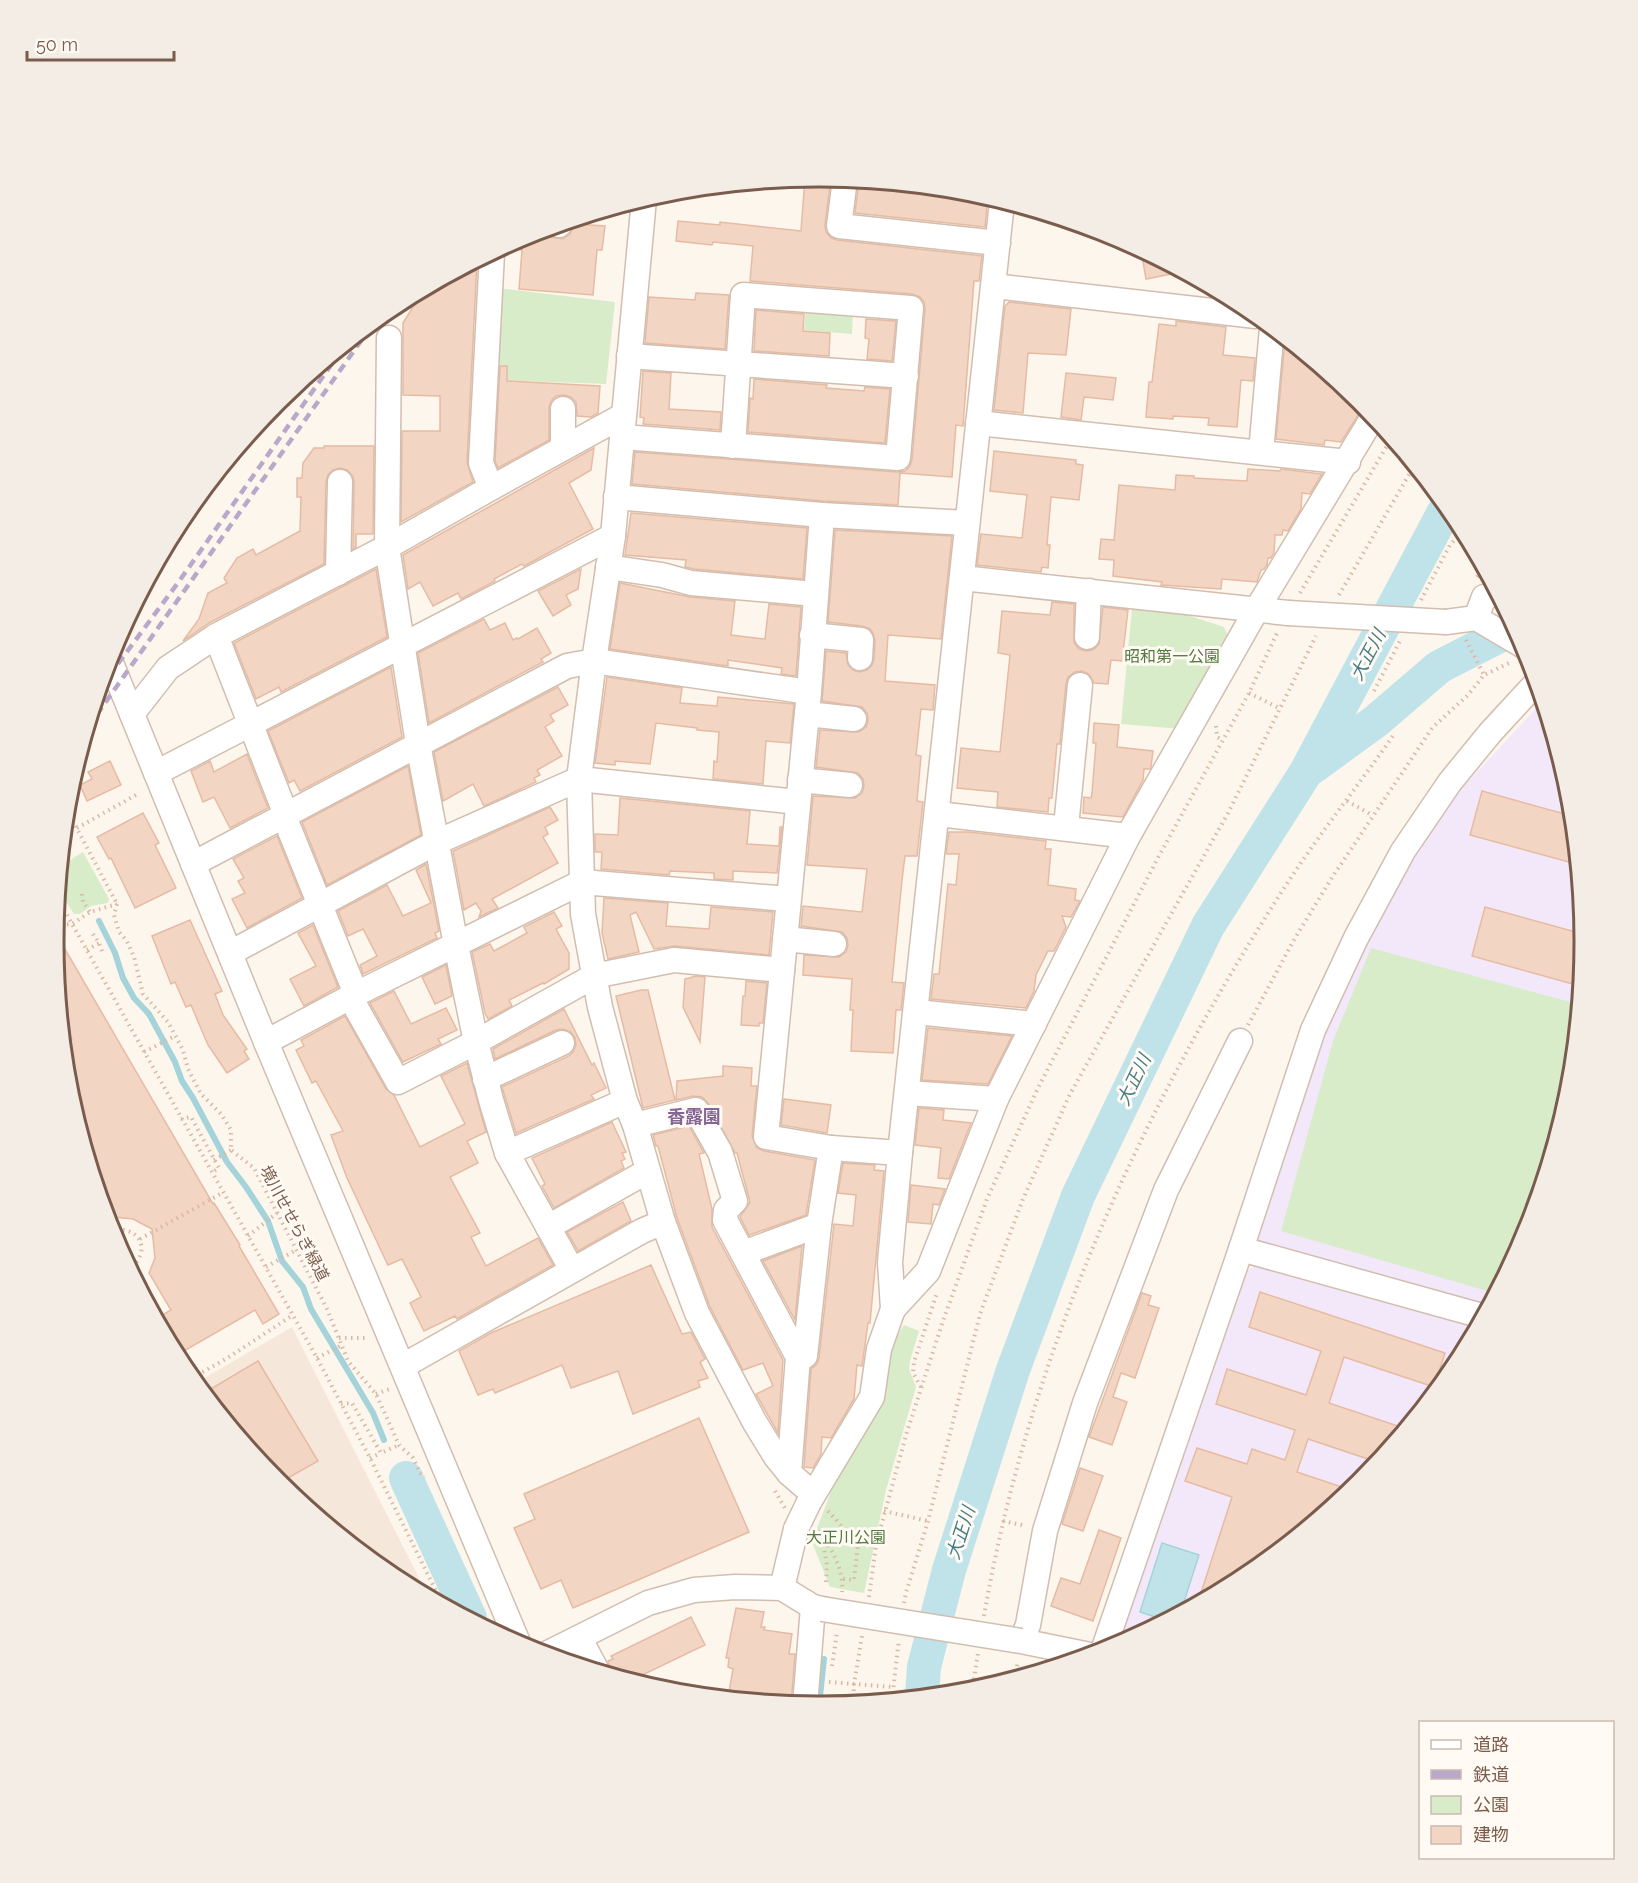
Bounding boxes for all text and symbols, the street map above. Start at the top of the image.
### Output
scale bar [27,24,174,62]
text: 50 m [36,34,78,55]
water label: 大正川 [1346,624,1390,684]
park label: 昭和第一公園 [1124,647,1220,666]
water label: 大正川 [1112,1049,1156,1109]
district label: 香露園 [667,1106,721,1127]
street label: 境川せせらぎ緑道 [256,1162,333,1284]
water label: 大正川 [942,1502,979,1562]
park label: 大正川公園 [806,1528,886,1547]
legend [1419,1721,1614,1859]
text: 道路 [1473,1734,1509,1755]
text: 鉄道 [1473,1764,1509,1785]
text: 公園 [1473,1794,1509,1815]
text: 建物 [1473,1824,1509,1845]

